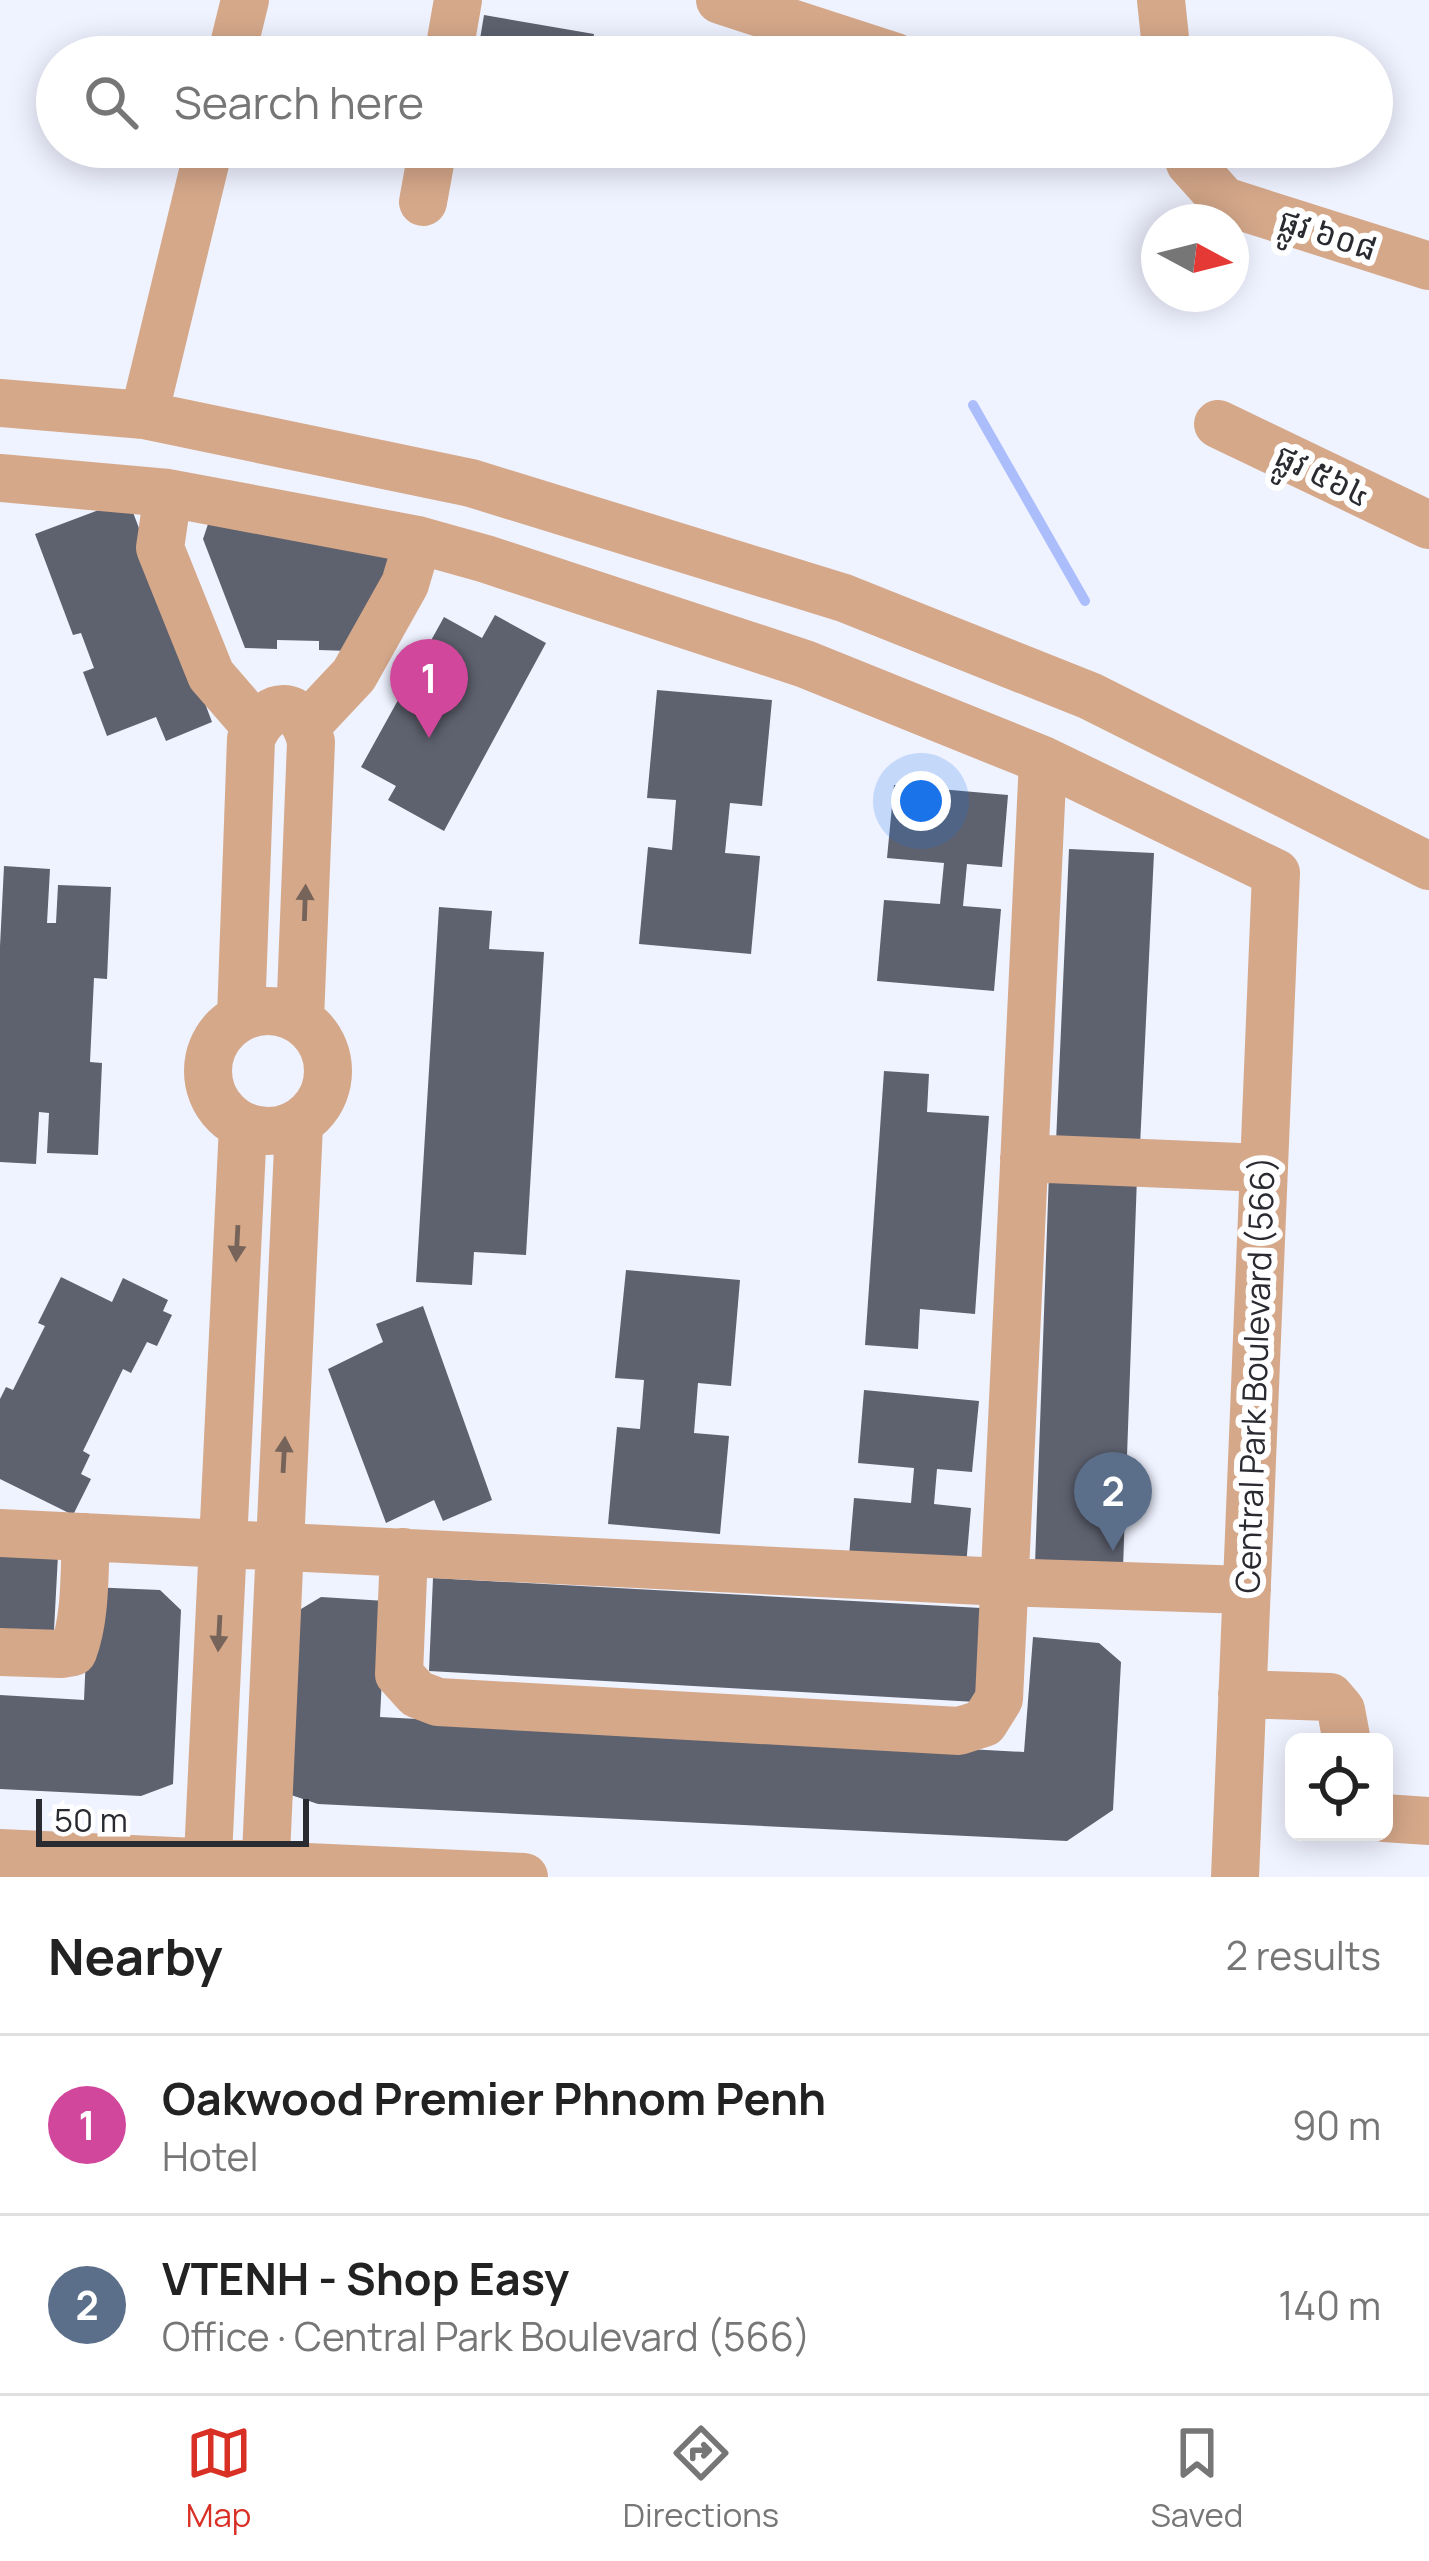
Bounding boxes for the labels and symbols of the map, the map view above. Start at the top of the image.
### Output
street label: ផ្លូវ ៦០៨ [1271,196,1383,278]
north arrow [1141,204,1249,312]
street label: ផ្លូវ ៥៦៤ [1264,432,1379,524]
pin: 1 [390,639,468,738]
your location [891,771,951,831]
one-way arrow [296,883,315,921]
street label: Central Park Boulevard (566) [1224,1156,1285,1594]
one-way arrow [227,1225,246,1263]
one-way arrow [275,1435,294,1473]
pin: 2 [1074,1452,1152,1551]
one-way arrow [209,1615,228,1653]
scale bar [36,1793,309,1846]

